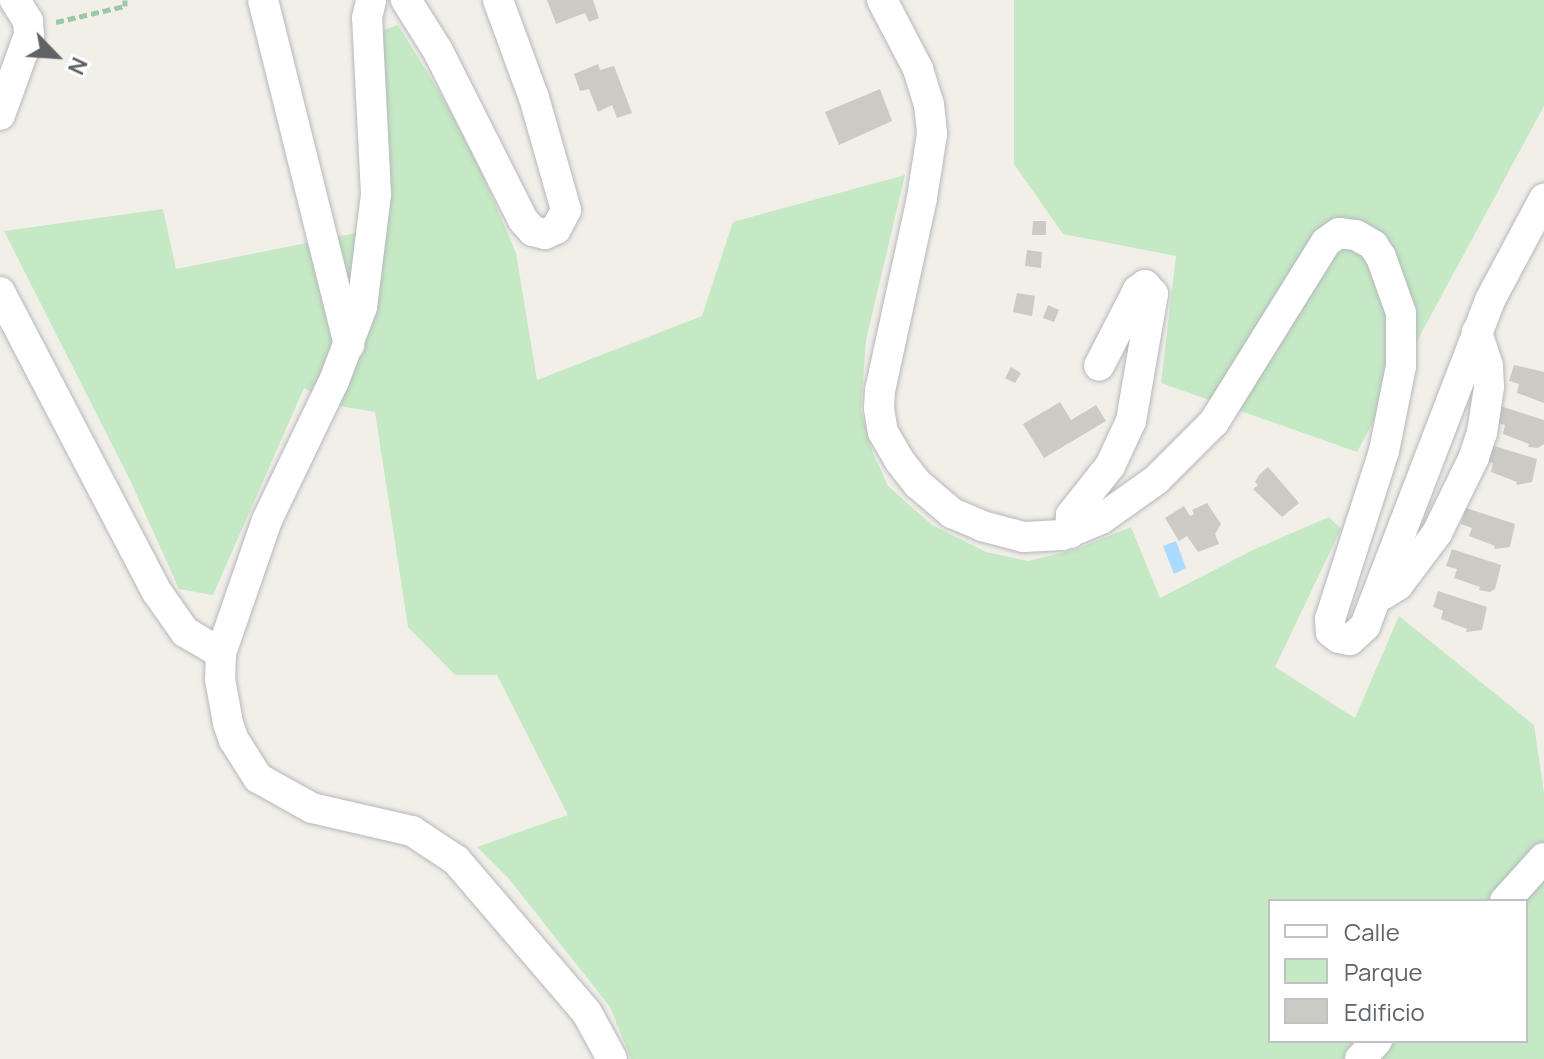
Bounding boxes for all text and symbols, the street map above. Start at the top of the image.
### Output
north arrow [16,16,96,96]
text: N [61,53,95,80]
legend [1268,899,1528,1043]
text: Calle [1344,915,1400,948]
text: Parque [1344,955,1422,988]
text: Edificio [1344,995,1425,1028]

